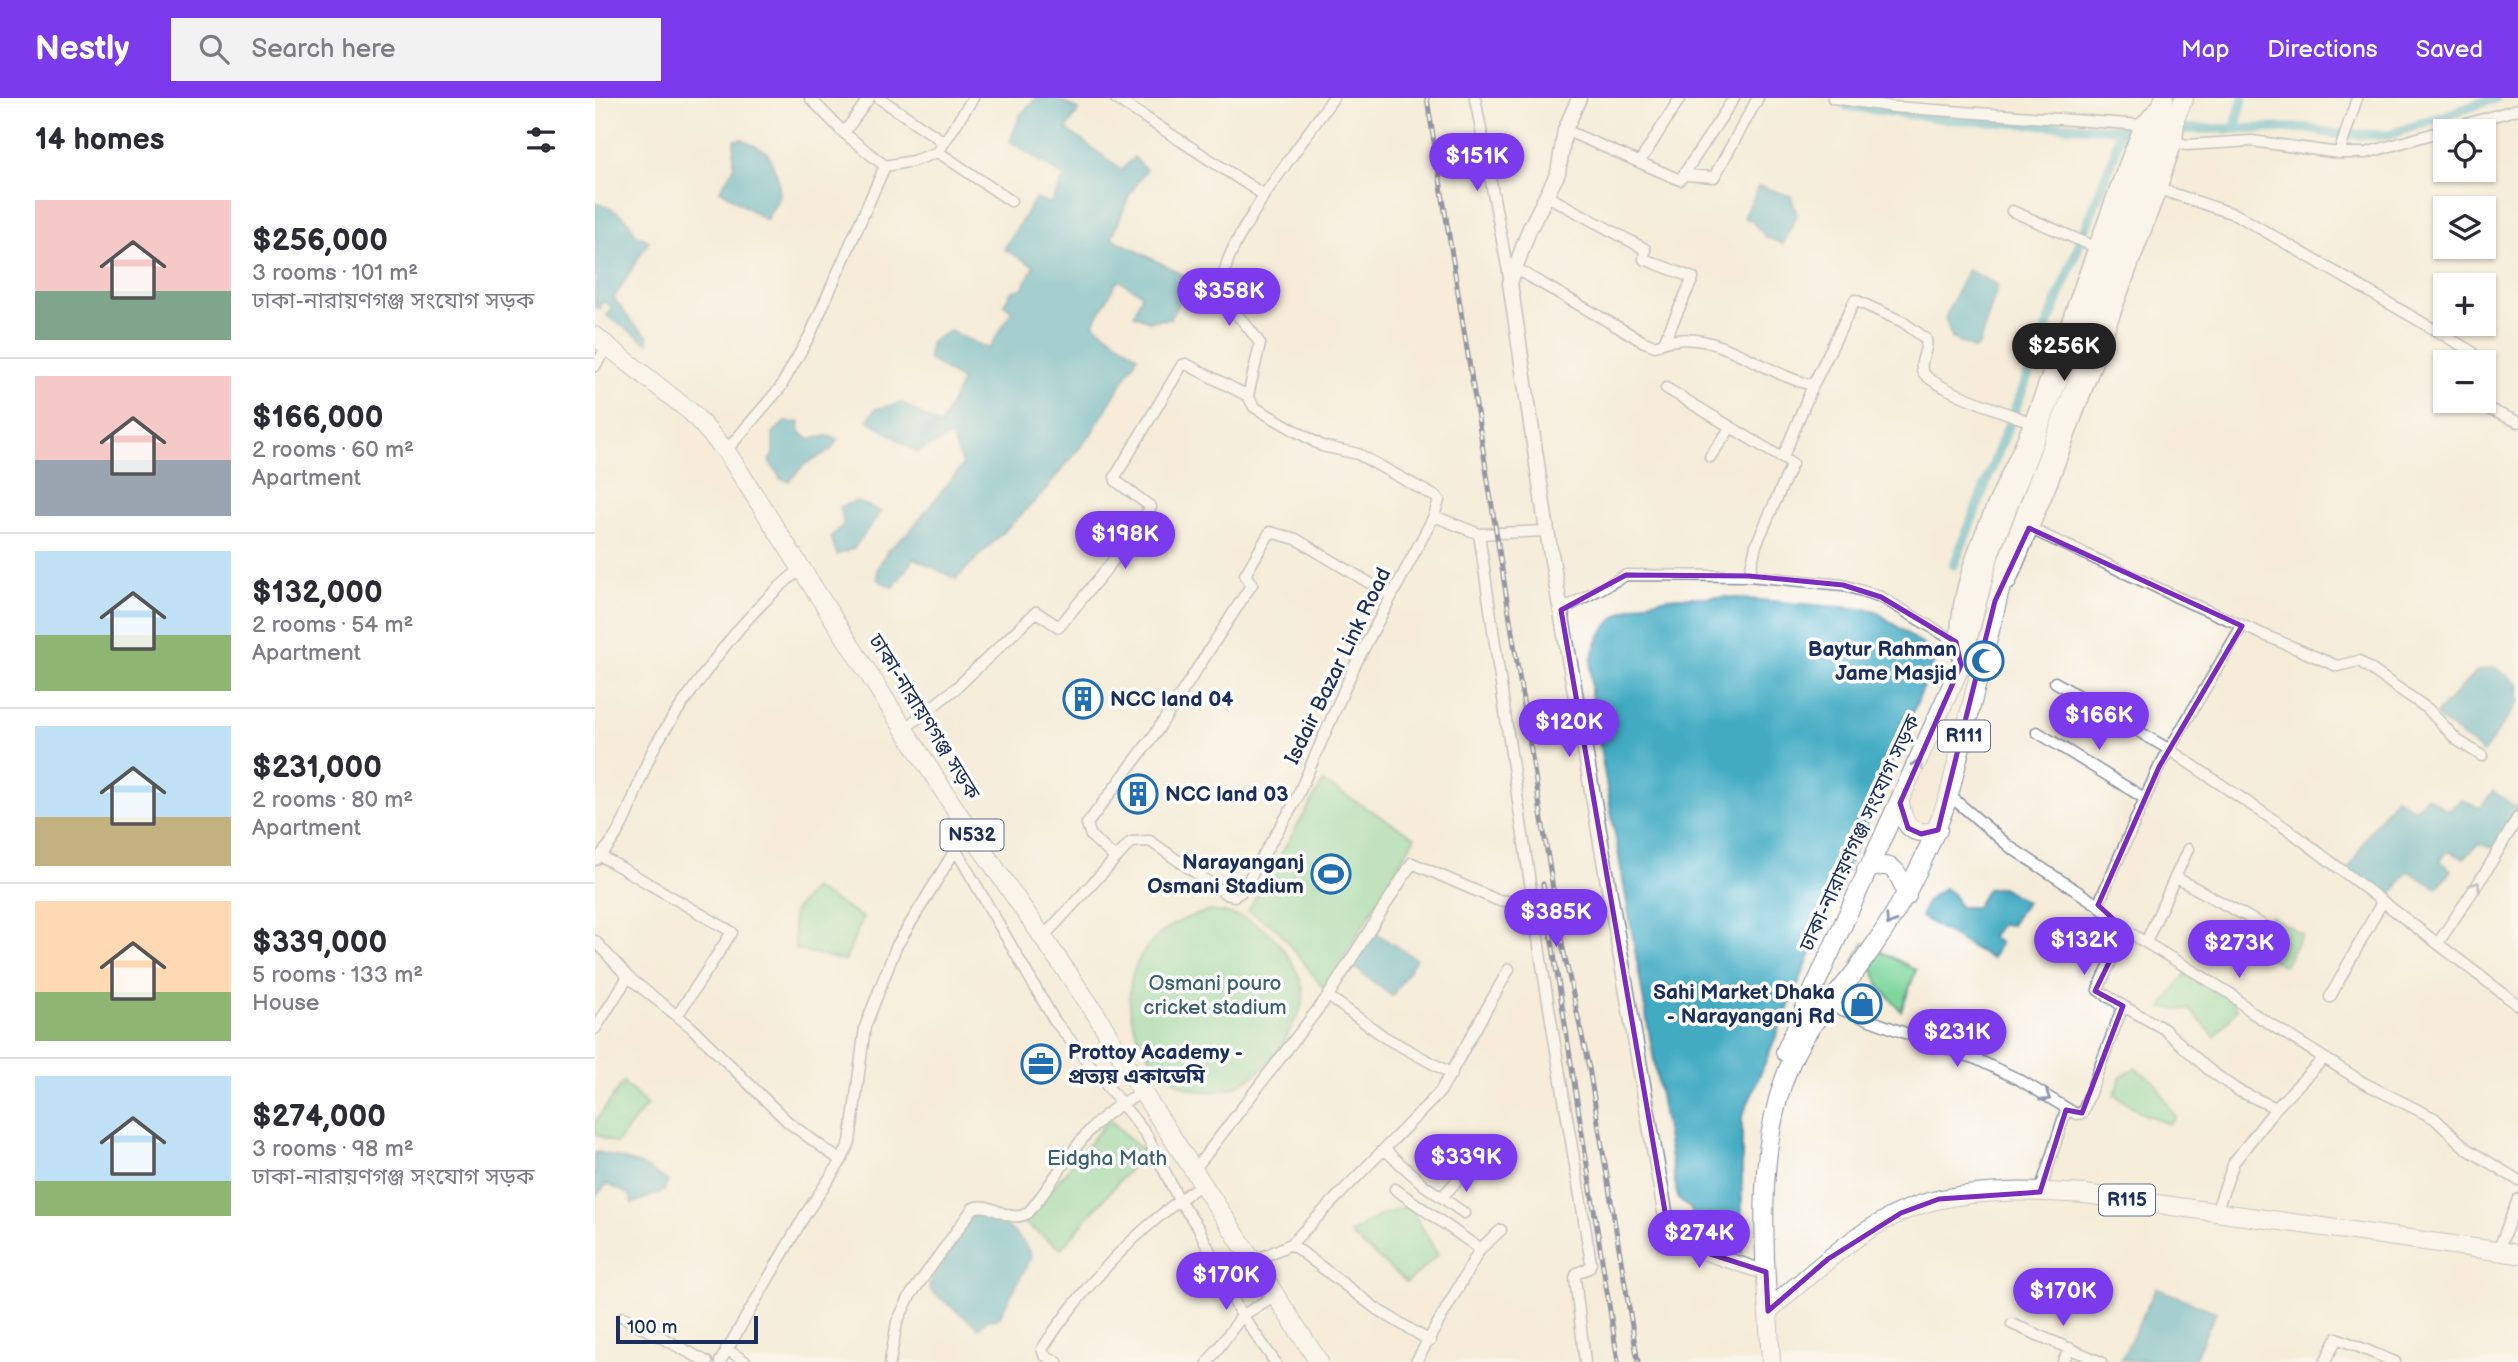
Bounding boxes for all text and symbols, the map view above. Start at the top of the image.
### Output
search box [171,18,661,81]
text: Nestly [35,29,129,69]
icon: search [195,30,233,68]
text: Search here [251,34,395,65]
text: Map [2181,35,2229,64]
text: Directions [2267,35,2378,64]
text: Saved [2416,35,2483,64]
map controls [2433,119,2496,413]
button: locate [2433,119,2496,182]
icon: filters [522,121,560,159]
text: 14 homes [35,122,164,158]
pin: $151K [1428,134,1526,193]
text: $151K [1445,142,1509,170]
button: layers [2433,196,2496,259]
text: $256,000 [252,223,388,259]
icon: home [91,228,175,312]
text: 3 rooms · 101 m² [252,259,418,287]
pin: $358K [1180,268,1278,328]
button: + [2433,273,2496,336]
text: $358K [1193,277,1265,305]
text: ঢাকা-নারায়ণগঞ্জ সংযোগ সড়ক [252,287,534,315]
pin: $256K [2015,324,2113,383]
text: $256K [2028,332,2100,360]
button: − [2433,350,2496,413]
text: $166,000 [252,400,384,436]
icon: home [91,404,175,488]
text: 2 rooms · 60 m² [252,436,414,464]
text: Apartment [252,464,361,492]
pin: $198K [1076,512,1174,571]
text: $198K [1091,520,1159,548]
street label: Isdair Bazar Link Road [1279,564,1397,768]
text: $132,000 [252,575,383,611]
icon: home [91,579,175,663]
text: 2 rooms · 54 m² [252,611,414,639]
street label: ঢাকা-নারায়ণগঞ্জ সড়ক [863,629,986,805]
place label: Baytur Rahman Jame Masjid [1808,637,1957,686]
text: Apartment [252,639,361,667]
mosque icon: Baytur Rahman Jame Masjid [1963,640,2005,682]
building icon: NCC land 04 [1062,678,1104,720]
place label: NCC land 04 [1110,687,1234,712]
pin: $166K [2050,692,2148,752]
pin: $120K [1520,700,1618,759]
text: $166K [2065,701,2133,729]
text: $120K [1535,708,1603,736]
street label: ঢাকা-নারায়ণগঞ্জ সংযোগ সড়ক [1794,710,1926,956]
road number: R111 [1938,720,1990,751]
text: $231,000 [252,750,382,786]
icon: home [91,754,175,838]
one-way arrow [1910,759,1924,771]
building icon: NCC land 03 [1117,773,1159,815]
place label: NCC land 03 [1165,782,1289,807]
text: 2 rooms · 80 m² [252,786,413,814]
text: Apartment [252,814,361,842]
road number: N532 [941,820,1003,850]
place label: Narayanganj Osmani Stadium [1147,850,1304,899]
sports icon: Narayanganj Osmani Stadium [1310,853,1352,895]
one-way arrow [2468,881,2480,894]
pin: $385K [1507,890,1605,949]
text: $385K [1520,898,1592,926]
one-way arrow [1886,913,1899,926]
pin: $132K [2035,918,2133,977]
pin: $273K [2190,920,2288,980]
text: $339,000 [252,925,387,961]
text: $132K [2050,926,2118,954]
icon: home [91,929,175,1013]
text: $273K [2204,929,2274,957]
text: 5 rooms · 133 m² [252,961,423,989]
park label: Osmani pouro cricket stadium [1143,971,1287,1020]
place label: Sahi Market Dhaka - Narayanganj Rd [1653,980,1835,1029]
shop icon: Sahi Market Dhaka - Narayanganj Rd [1841,983,1883,1025]
text: House [252,989,319,1017]
pin: $231K [1908,1010,2006,1069]
text: $231K [1923,1018,1991,1046]
place label: Prottoy Academy - প্রত্যয় একাডেমি [1068,1040,1243,1089]
office icon: Prottoy Academy - প্রত্যয় একাডেমি [1020,1043,1062,1085]
one-way arrow [2039,1089,2052,1102]
text: $274,000 [252,1099,386,1135]
icon: home [91,1104,175,1188]
pin: $339K [1417,1134,1515,1194]
text: 3 rooms · 98 m² [252,1135,414,1163]
text: $339K [1430,1143,1502,1171]
park label: Eidgha Math [1047,1146,1167,1171]
text: ঢাকা-নারায়ণগঞ্জ সংযোগ সড়ক [252,1163,534,1191]
road number: R115 [2099,1184,2155,1216]
pin: $274K [1650,1210,1748,1270]
text: $274K [1664,1219,1734,1247]
pin: $170K [1177,1252,1275,1312]
text: $170K [1192,1261,1260,1289]
pin: $170K [2014,1268,2112,1328]
text: $170K [2029,1277,2097,1305]
scale bar [616,1313,758,1345]
text: 100 m [627,1316,678,1339]

